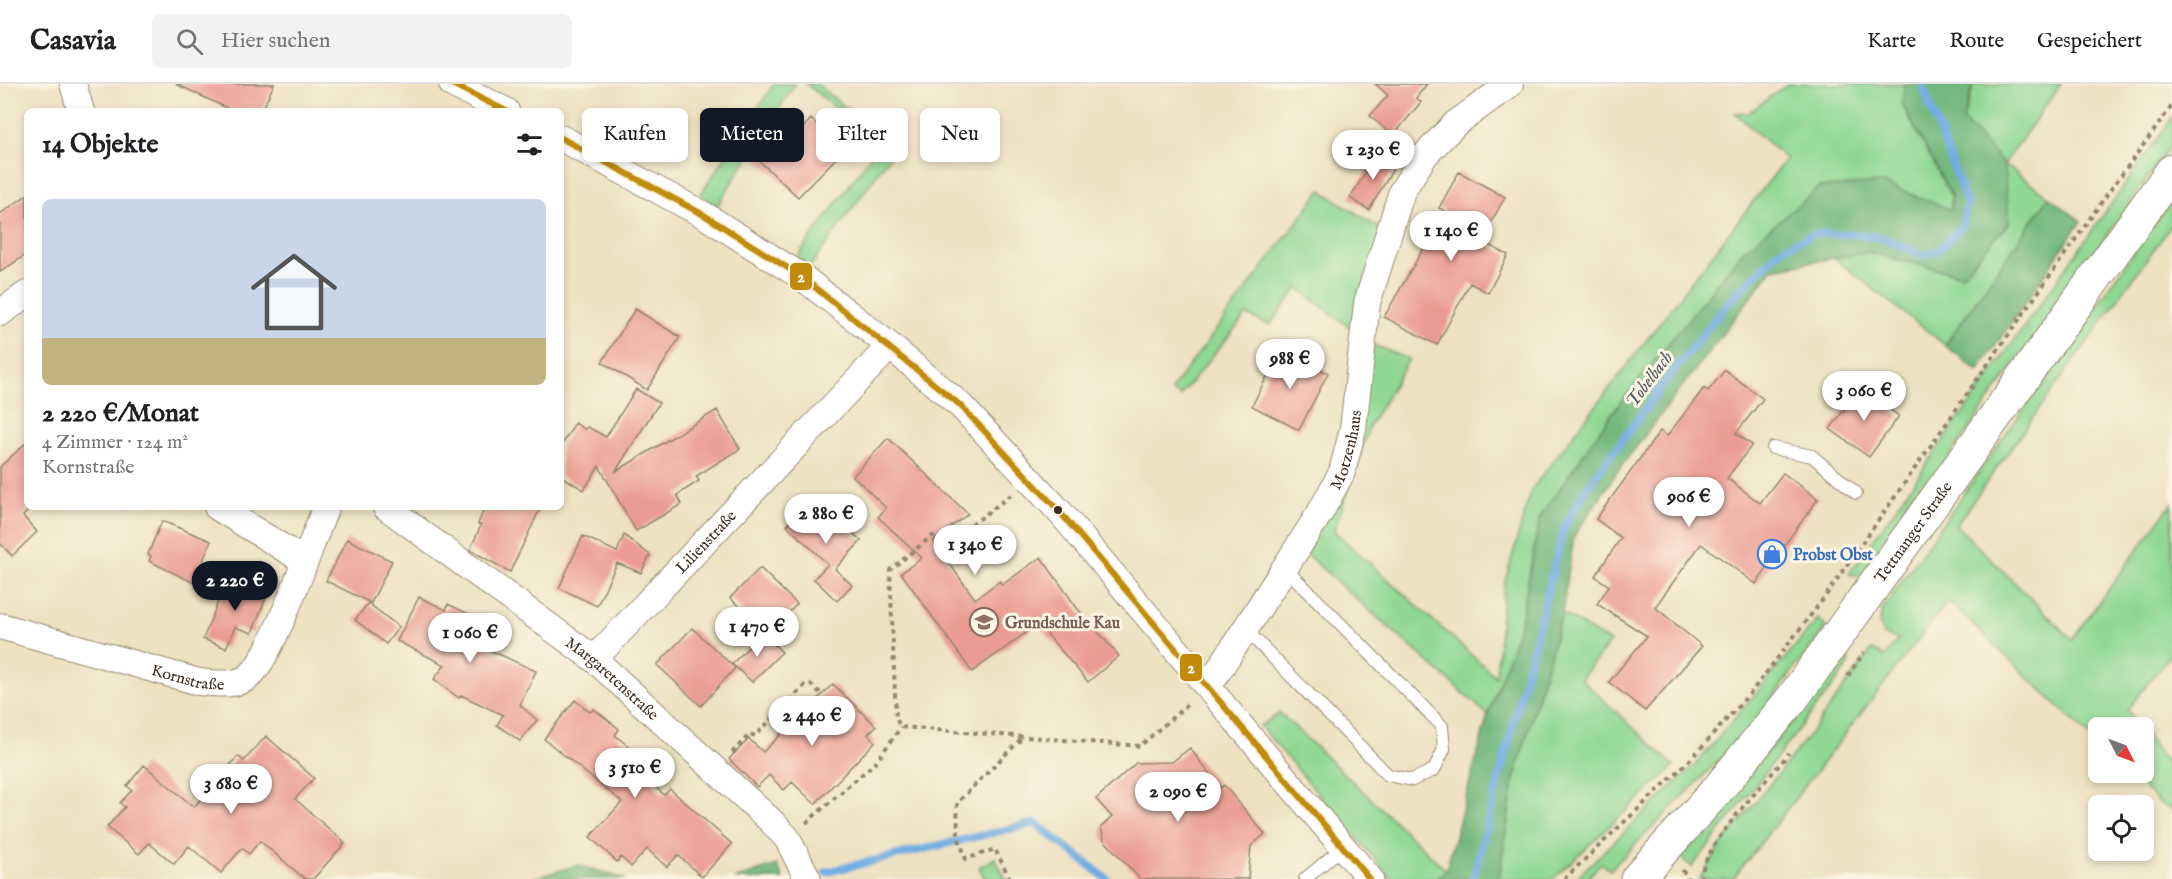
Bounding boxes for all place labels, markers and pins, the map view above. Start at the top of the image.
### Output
pin: 1 230 € [1318,130,1428,181]
pin: 1 140 € [1396,211,1506,262]
pin: 988 € [1248,339,1332,390]
pin: 3 060 € [1809,371,1919,422]
pin: 906 € [1647,477,1731,528]
pin: 2 880 € [771,494,881,545]
unlabelled marker [1052,504,1064,516]
pin: 1 340 € [920,525,1030,576]
shop icon: Probst Obst [1756,538,1788,570]
place label: Probst Obst [1793,546,1873,566]
pin: 2 220 € [180,561,290,612]
school or university icon: Grundschule Kau [968,606,1000,638]
pin: 1 470 € [702,607,812,658]
pin: 1 060 € [415,613,525,664]
place label: Grundschule Kau [1005,614,1121,634]
pin: 2 440 € [757,696,867,747]
pin: 3 510 € [580,748,690,799]
pin: 3 680 € [176,764,286,815]
pin: 2 090 € [1123,772,1233,823]

